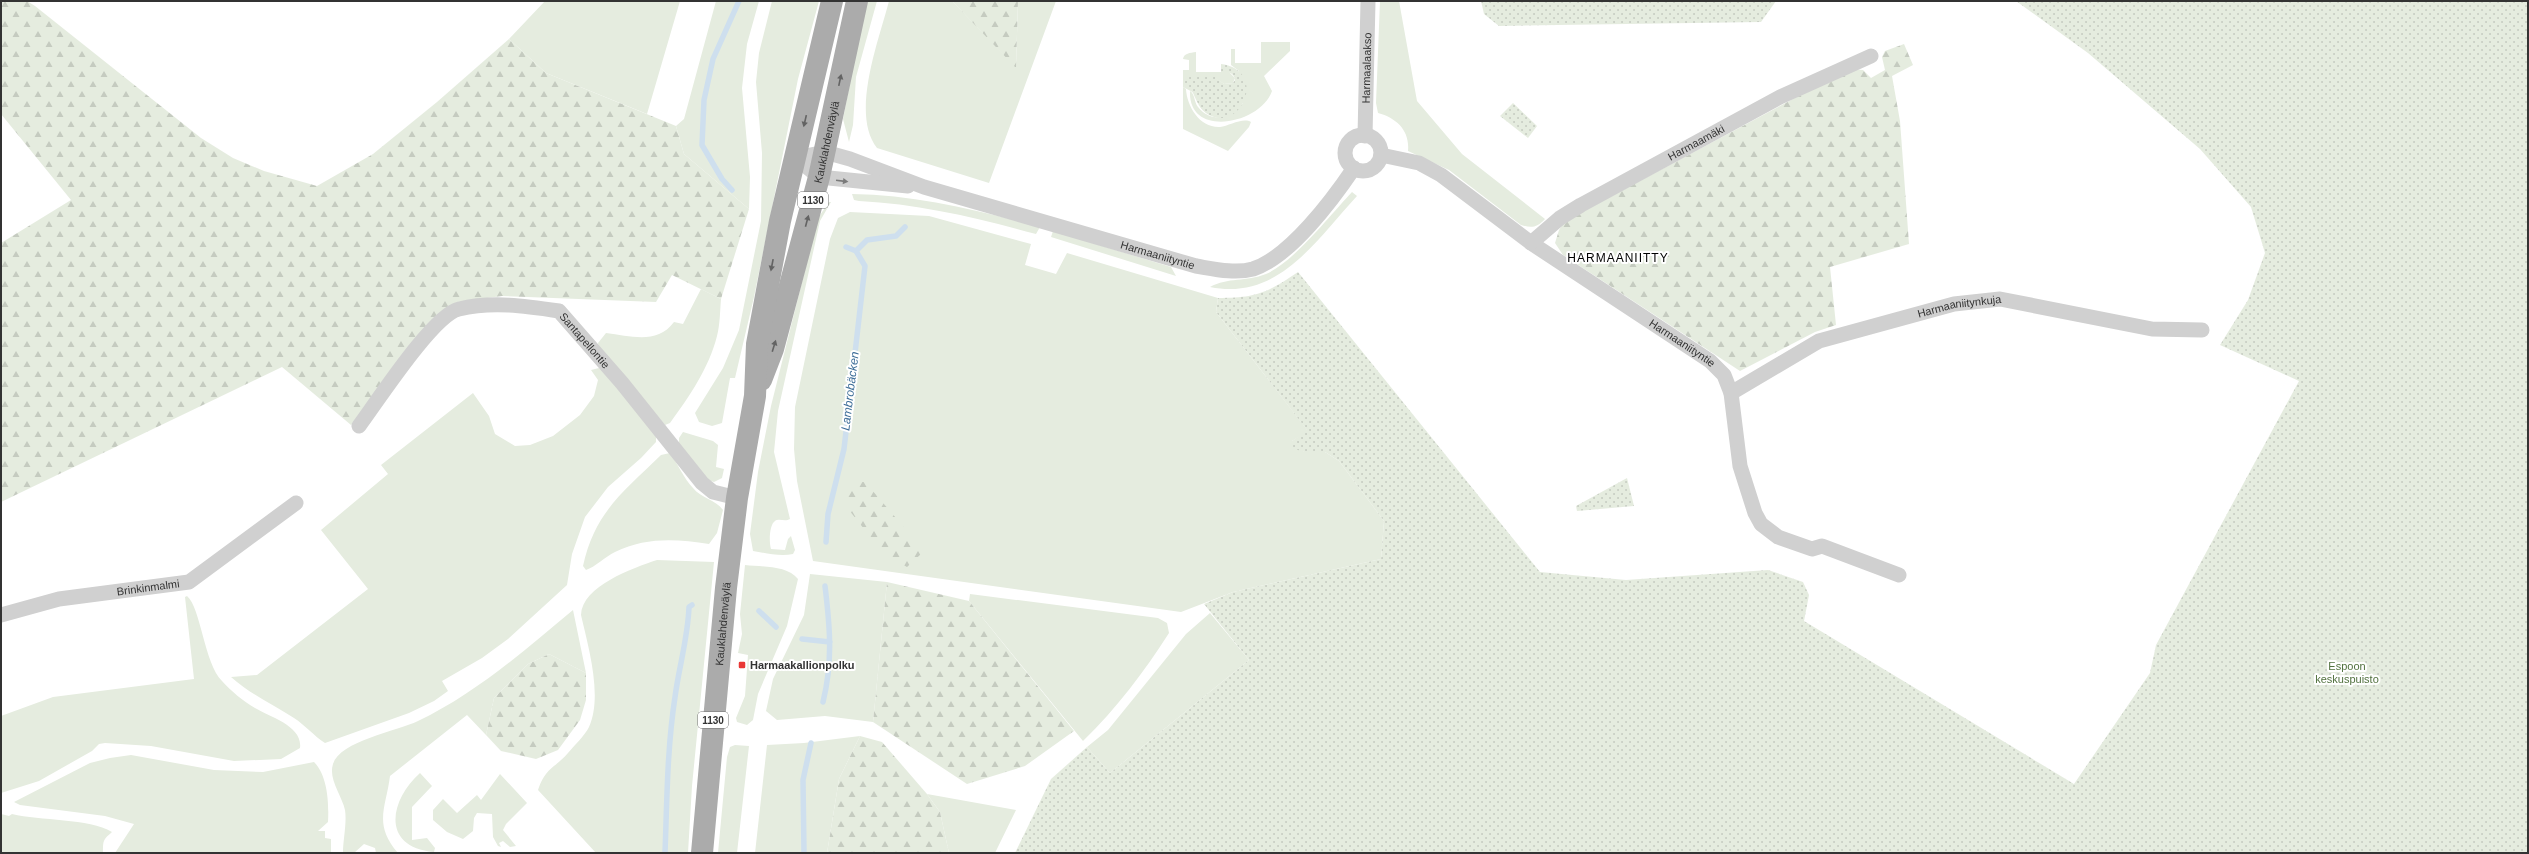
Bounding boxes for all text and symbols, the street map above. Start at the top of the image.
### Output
street label: Harmaalaakso [1360,32,1373,104]
one-way arrow [838,74,844,87]
street label: Kauklahdenväylä [812,99,841,185]
one-way arrow [801,115,807,127]
street label: Harmaamäki [1666,122,1726,163]
one-way arrow [836,178,848,184]
road number: 1130 [798,192,828,208]
one-way arrow [805,214,811,227]
street label: Harmaaniityntie [1119,238,1196,271]
district label: HARMAANIITTY [1567,251,1669,265]
one-way arrow [769,258,775,271]
street label: Harmaaniitynkuja [1916,293,2003,320]
street label: Santapellontie [557,310,612,371]
street label: Harmaaniityntie [1647,317,1718,369]
one-way arrow [771,340,777,352]
water label: Lambrobäcken [838,350,862,431]
street label: Brinkinmalmi [116,577,180,597]
street label: Kauklahdenväylä [713,581,733,666]
place label: Harmaakallionpolku [750,659,855,671]
marker: Harmaakallionpolku [737,660,747,670]
park label: Espoon keskuspuisto [2315,660,2379,685]
road number: 1130 [698,712,728,728]

